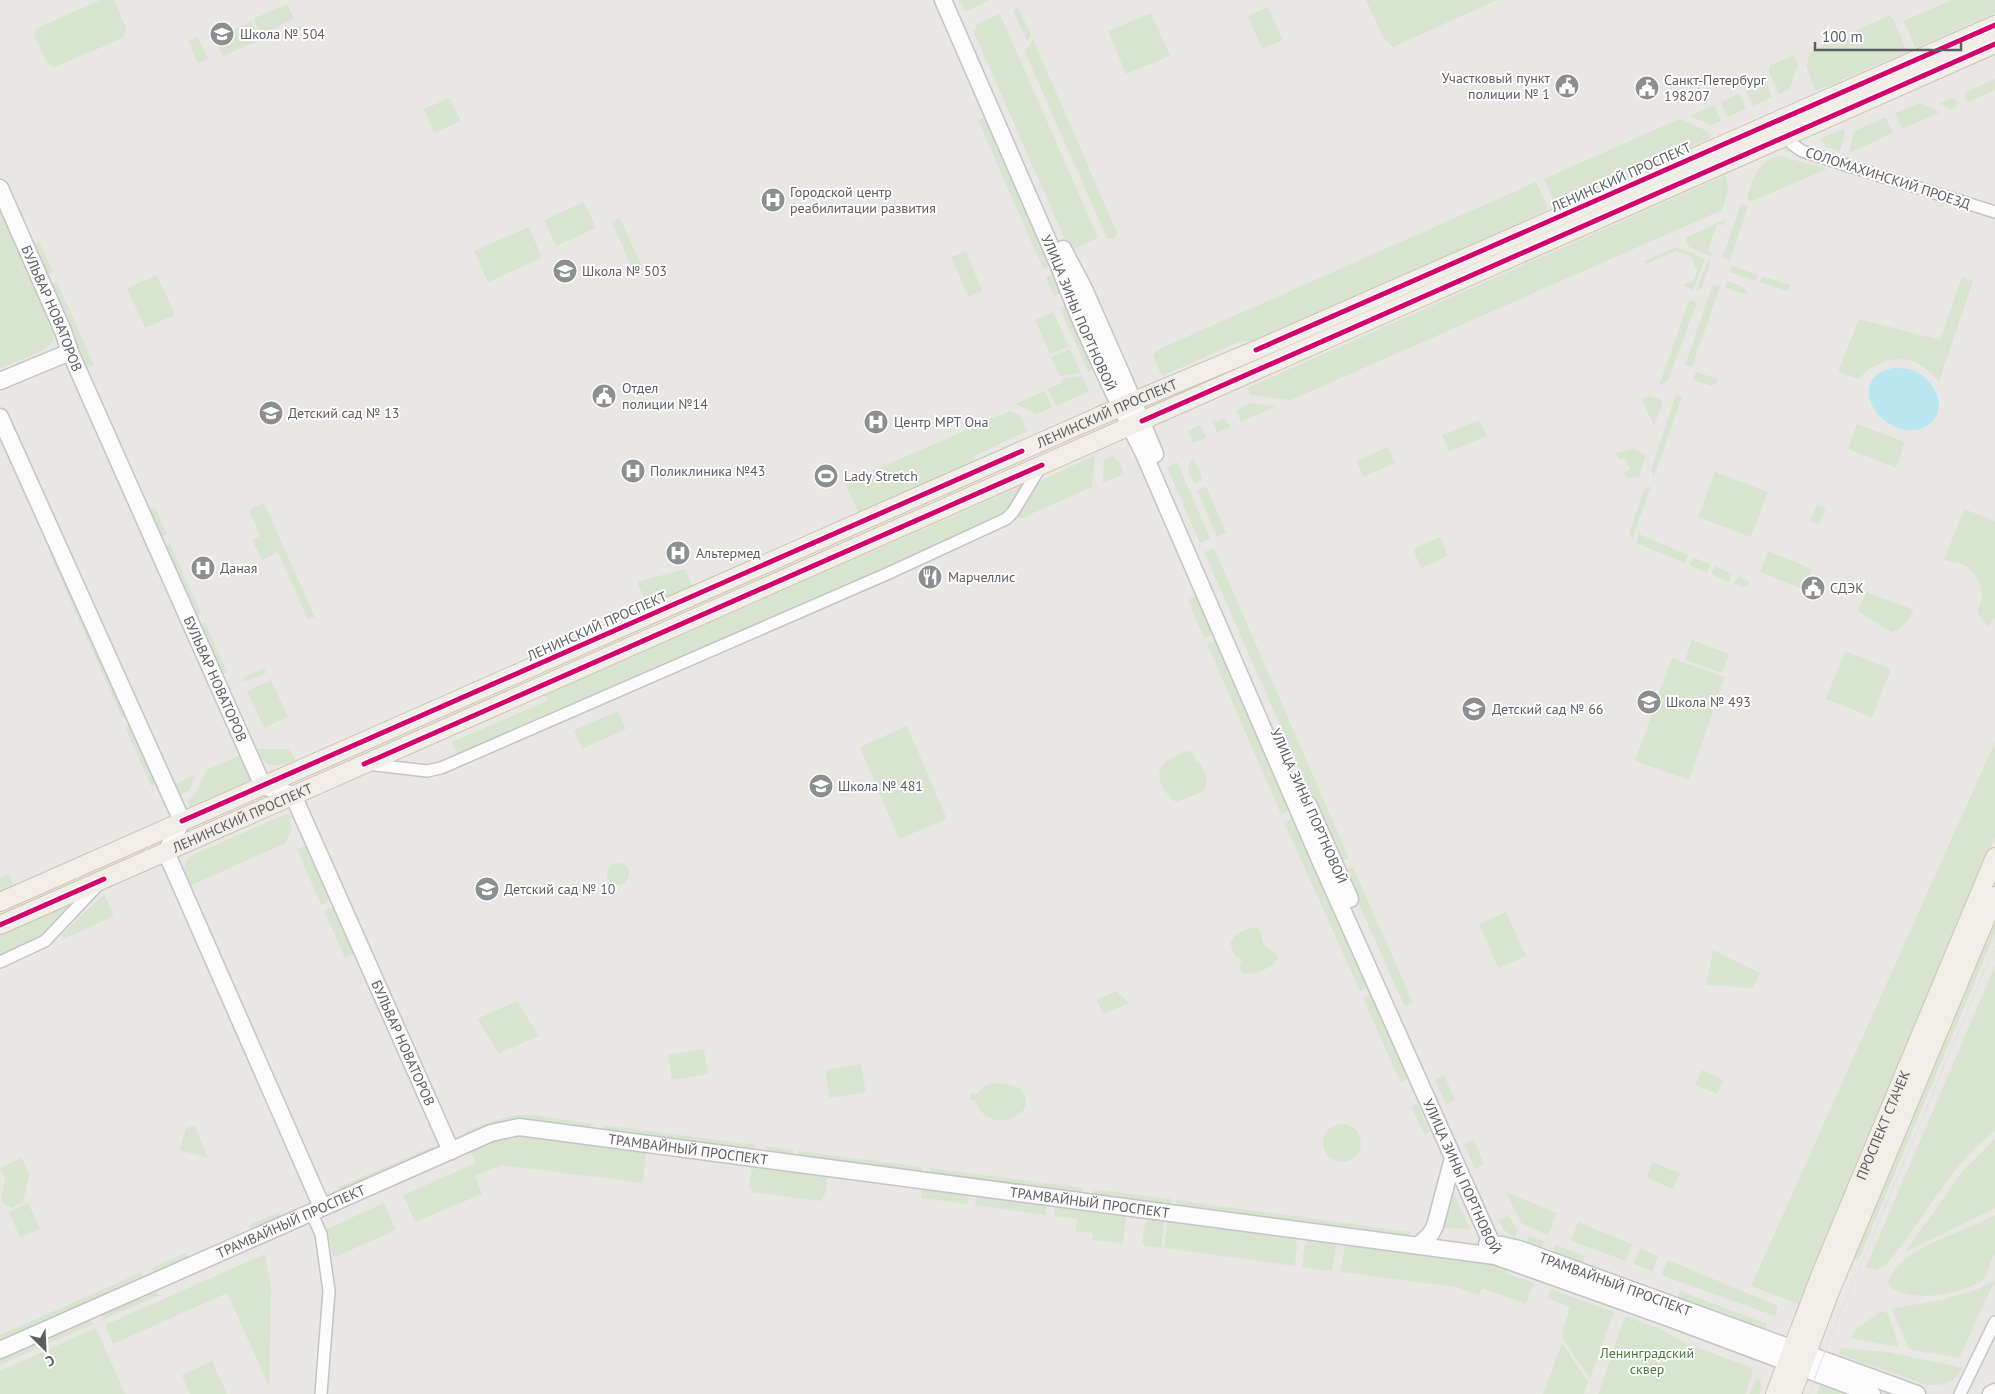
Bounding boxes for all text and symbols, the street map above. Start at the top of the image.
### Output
scale bar [1815,20,1961,52]
school or university icon: Школа № 504 [209,21,235,47]
place label: Школа № 504 [240,25,325,43]
text: 100 m [1822,27,1863,46]
place label: Участковый пункт полиции № 1 [1442,69,1550,103]
place label: Санкт-Петербург 198207 [1664,71,1767,105]
public building icon: Участковый пункт полиции № 1 [1554,73,1580,99]
public building icon: Санкт-Петербург 198207 [1634,75,1660,101]
street label: ЛЕНИНСКИЙ ПРОСПЕКТ [1547,138,1694,216]
street label: СОЛОМАХИНСКИЙ ПРОЕЗД [1803,143,1973,213]
place label: Городской центр реабилитации развития [790,183,936,217]
hospital icon: Городской центр реабилитации развития [760,187,786,213]
street label: УЛИЦА ЗИНЫ ПОРТНОВОЙ [1037,232,1120,394]
street label: БУЛЬВАР НОВАТОРОВ [17,242,86,374]
school or university icon: Школа № 503 [552,258,578,284]
place label: Школа № 503 [582,262,667,280]
street label: ЛЕНИНСКИЙ ПРОСПЕКТ [1033,375,1180,452]
place label: Отдел полиции №14 [622,379,708,413]
public building icon: Отдел полиции №14 [591,383,617,409]
school or university icon: Детский сад № 13 [258,400,284,426]
place label: Детский сад № 13 [288,404,399,422]
hospital icon: Центр МРТ Она [863,409,889,435]
place label: Центр МРТ Она [894,413,989,431]
hospital icon: Поликлиника №43 [620,458,646,484]
place label: Поликлиника №43 [650,462,765,480]
sports icon: Lady Stretch [813,463,839,489]
place label: Lady Stretch [844,467,918,485]
hospital icon: Альтермед [665,540,691,566]
place label: Альтермед [696,544,761,562]
hospital icon: Даная [190,555,216,581]
place label: Даная [220,559,257,577]
restaurant icon: Марчеллис [917,564,943,590]
place label: Марчеллис [948,568,1015,586]
public building icon: СДЭК [1800,575,1826,601]
place label: СДЭК [1830,579,1864,597]
street label: ЛЕНИНСКИЙ ПРОСПЕКТ [523,587,670,665]
street label: БУЛЬВАР НОВАТОРОВ [180,613,251,744]
school or university icon: Школа № 493 [1636,689,1662,715]
place label: Школа № 493 [1666,693,1751,711]
school or university icon: Детский сад № 66 [1461,696,1487,722]
place label: Детский сад № 66 [1492,700,1603,718]
street label: УЛИЦА ЗИНЫ ПОРТНОВОЙ [1267,726,1351,886]
school or university icon: Школа № 481 [808,773,834,799]
place label: Школа № 481 [838,777,923,795]
street label: ЛЕНИНСКИЙ ПРОСПЕКТ [169,779,315,857]
school or university icon: Детский сад № 10 [474,876,500,902]
place label: Детский сад № 10 [504,880,616,898]
street label: БУЛЬВАР НОВАТОРОВ [367,977,439,1109]
street label: ПРОСПЕКТ СТАЧЕК [1852,1067,1914,1182]
street label: УЛИЦА ЗИНЫ ПОРТНОВОЙ [1419,1096,1505,1258]
street label: ТРАМВАЙНЫЙ ПРОСПЕКТ [607,1130,769,1169]
street label: ТРАМВАЙНЫЙ ПРОСПЕКТ [214,1181,368,1262]
street label: ТРАМВАЙНЫЙ ПРОСПЕКТ [1009,1183,1171,1222]
street label: ТРАМВАЙНЫЙ ПРОСПЕКТ [1537,1248,1694,1320]
north arrow [20,1324,70,1374]
park label: Ленинградский сквер [1599,1344,1694,1378]
text: С [43,1351,58,1371]

